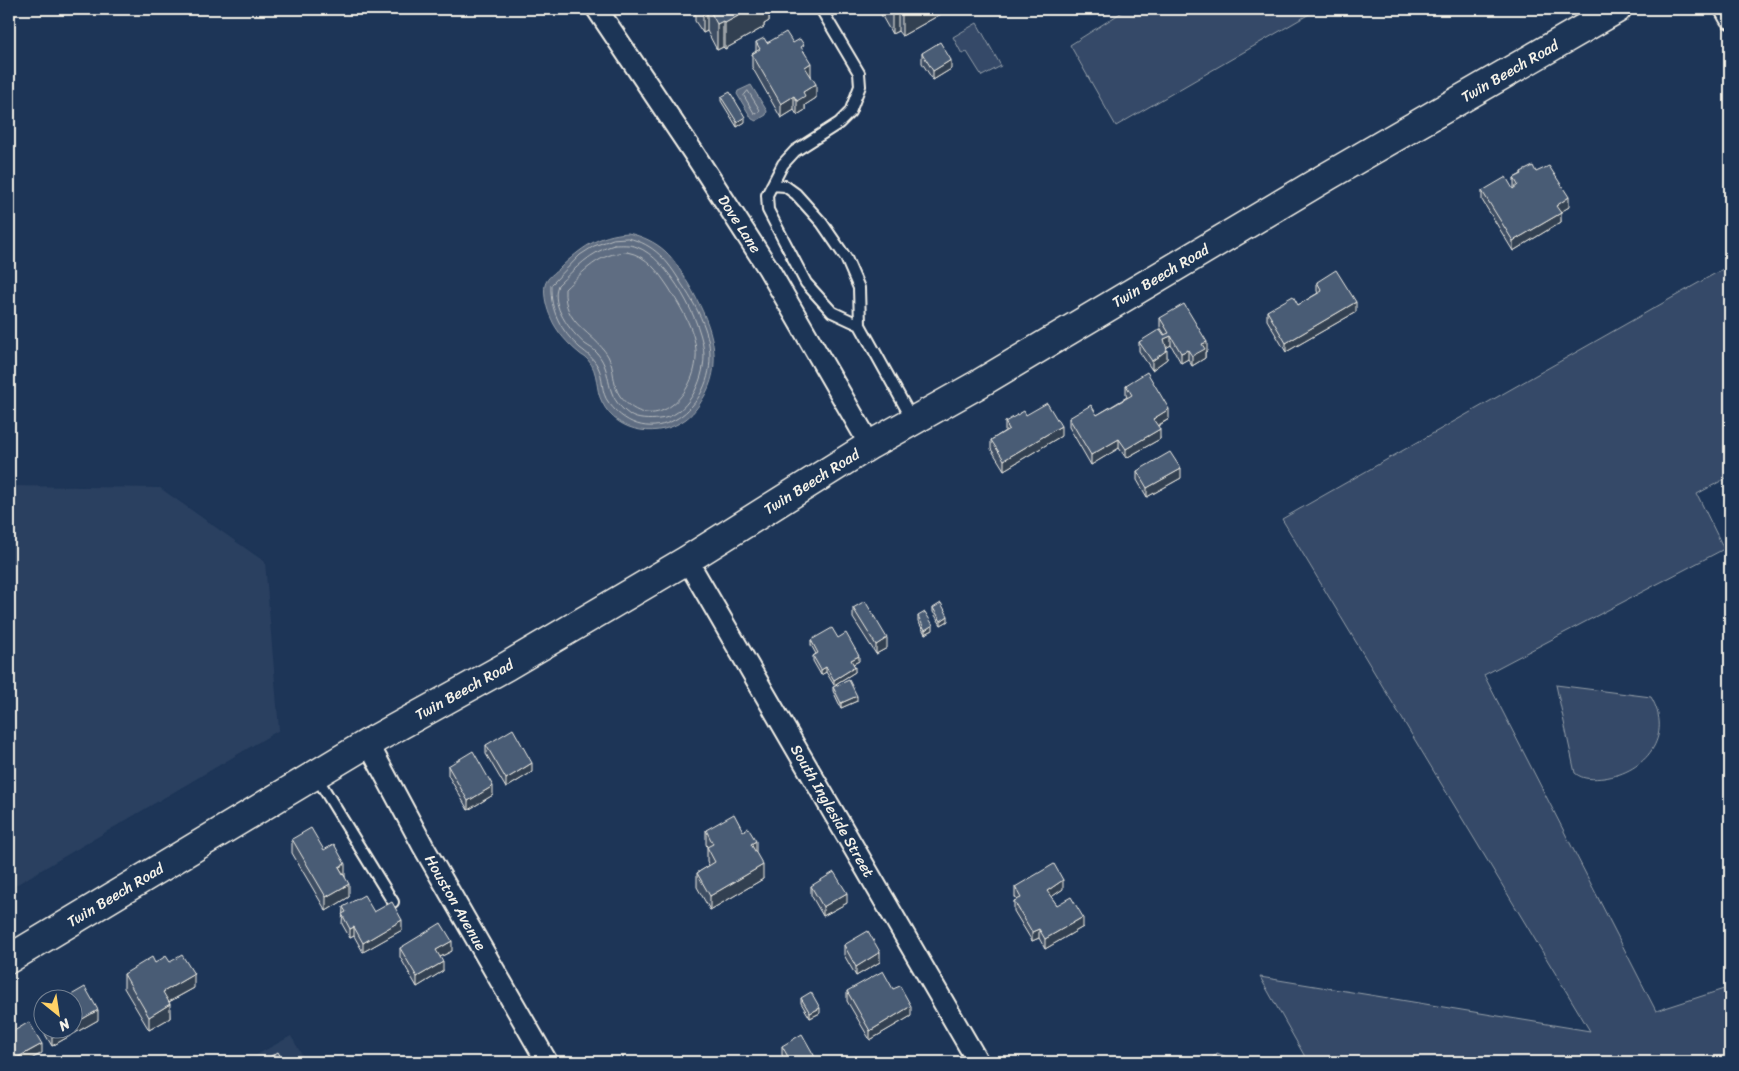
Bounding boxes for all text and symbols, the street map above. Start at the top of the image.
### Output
street label: Twin Beech Road [1456,32,1565,110]
street label: Dove Lane [711,189,768,259]
street label: Twin Beech Road [1107,236,1215,315]
street label: Twin Beech Road [758,441,866,522]
street label: Twin Beech Road [410,651,520,728]
street label: South Ingleside Street [783,739,882,883]
street label: Houston Avenue [418,850,493,956]
street label: Twin Beech Road [62,855,170,934]
north arrow [32,988,82,1038]
text: N [54,1011,76,1038]

